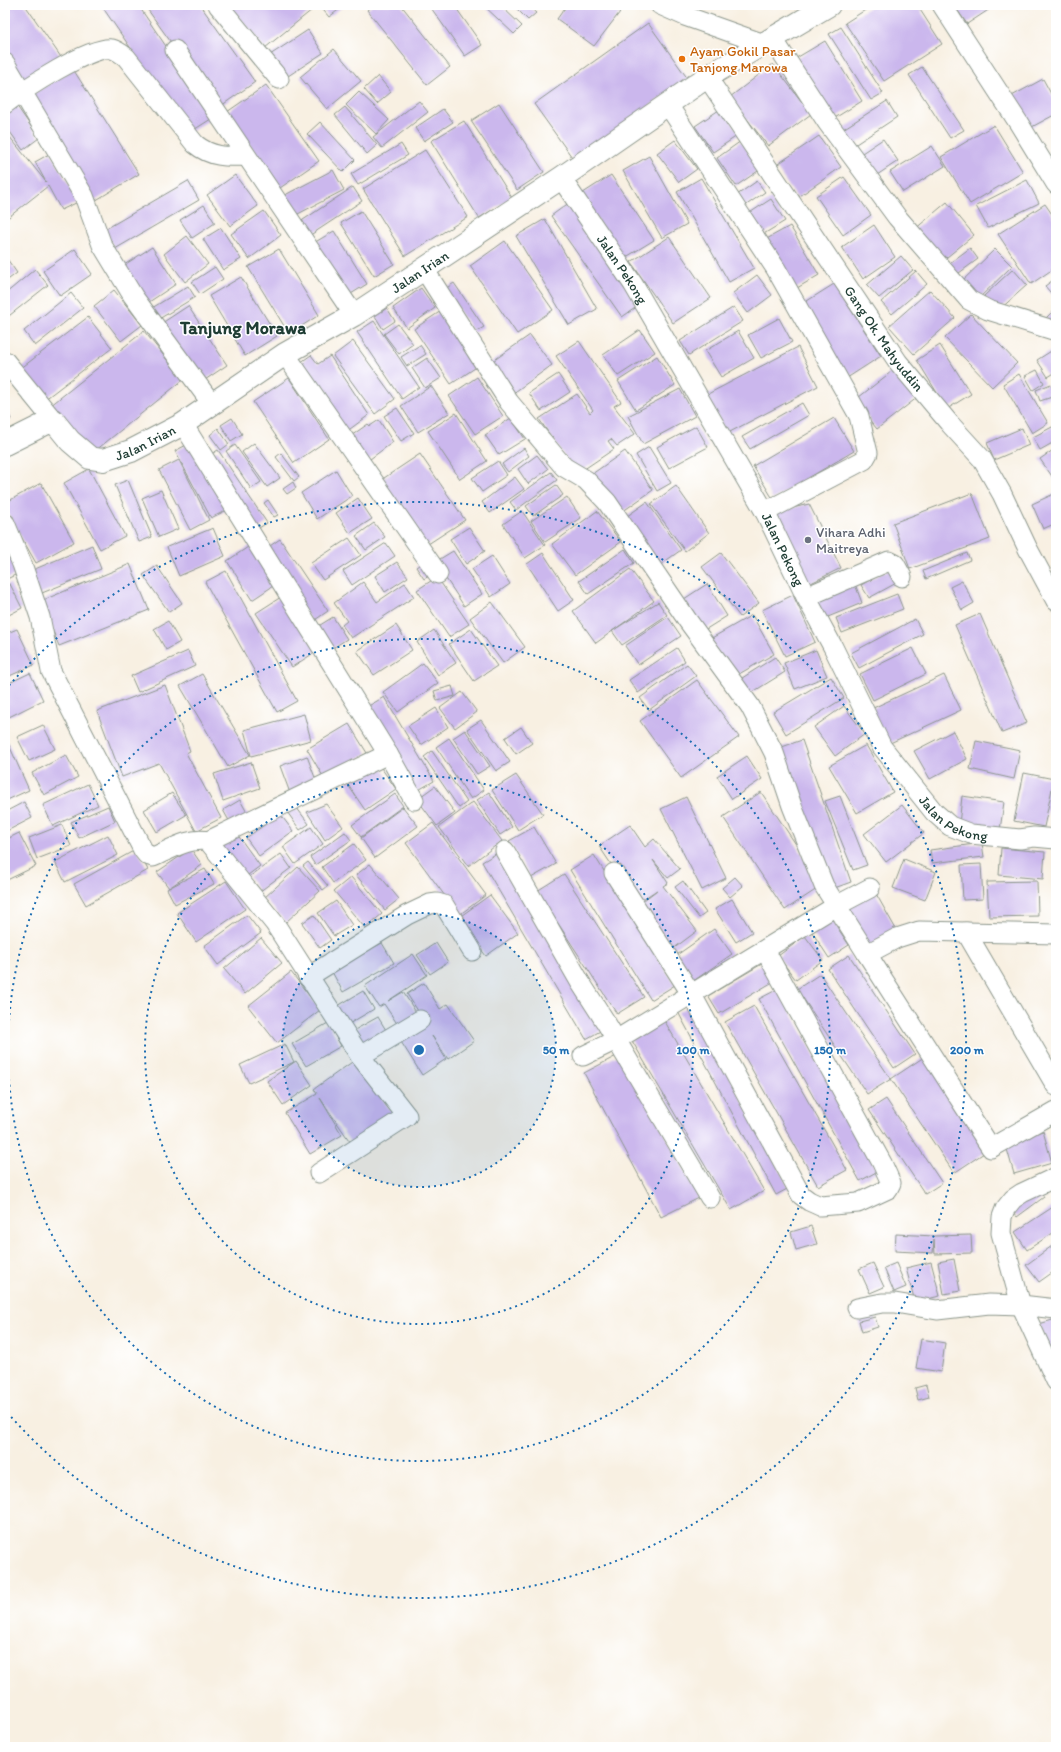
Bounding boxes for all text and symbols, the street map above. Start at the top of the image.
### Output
place label: Ayam Gokil Pasar Tanjong Marowa [690,43,796,76]
marker: Ayam Gokil Pasar Tanjong Marowa [677,54,687,64]
street label: Jalan Pekong [593,231,652,308]
street label: Jalan Irian [388,247,452,297]
street label: Gang Ok. Mahyuddin [841,283,928,395]
district label: Tanjung Morawa [179,317,306,339]
street label: Jalan Irian [113,421,178,464]
street label: Jalan Pekong [758,510,808,590]
place label: Vihara Adhi Maitreya [816,524,886,557]
marker: Vihara Adhi Maitreya [803,535,813,545]
street label: Jalan Pekong [915,792,989,844]
centre of rings [412,1043,426,1057]
text: 50 m [543,1043,570,1057]
text: 100 m [676,1043,710,1057]
text: 150 m [814,1043,847,1057]
text: 200 m [950,1043,985,1057]

